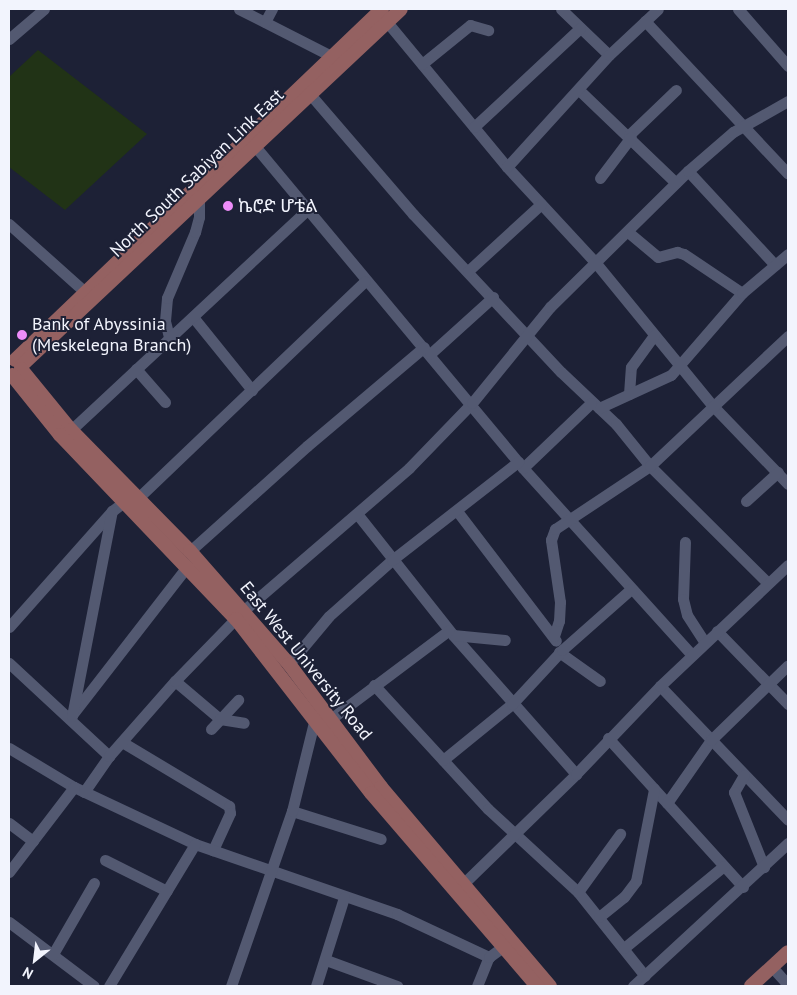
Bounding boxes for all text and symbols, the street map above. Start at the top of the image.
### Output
street label: North South Sabiyan Link East [106,84,288,262]
place label: ኬሮድ ሆቴል [238,195,317,217]
marker: ኬሮድ ሆቴል [222,200,234,212]
place label: Bank of Abyssinia (Meskelegna Branch) [32,314,191,356]
marker: Bank of Abyssinia (Meskelegna Branch) [16,329,28,341]
street label: East West University Road [235,577,377,745]
north arrow [10,935,60,985]
text: N [19,963,36,983]

